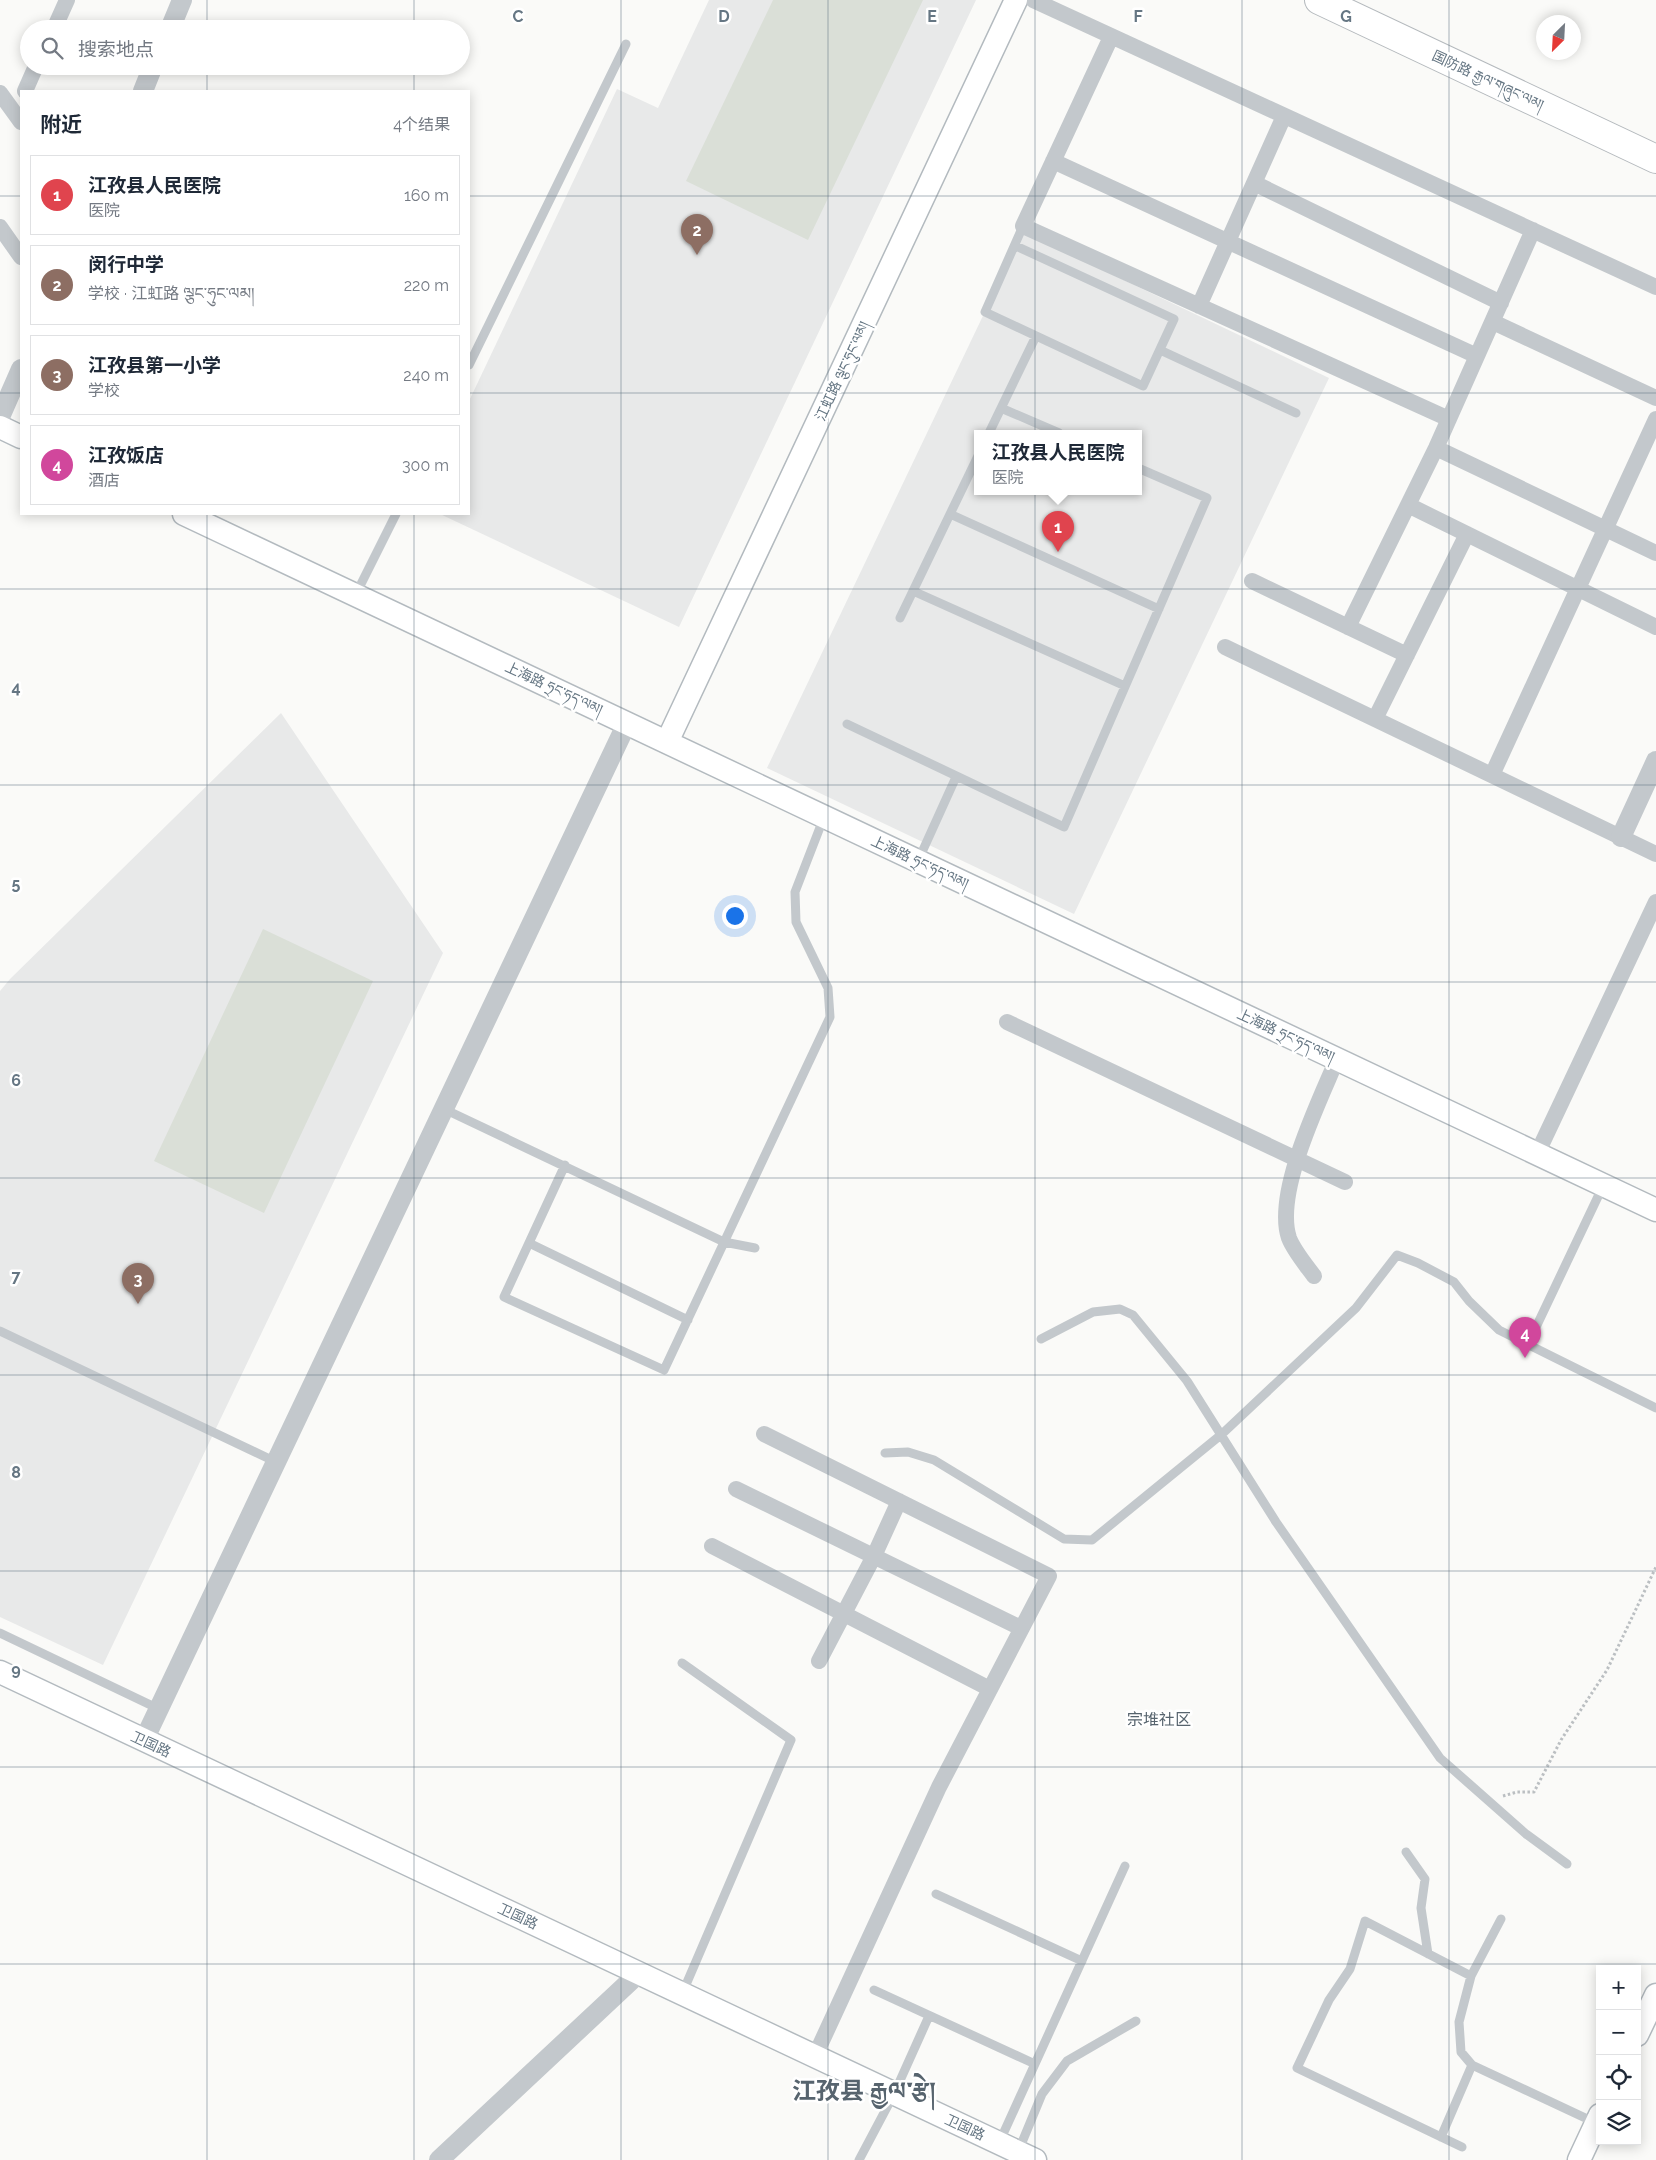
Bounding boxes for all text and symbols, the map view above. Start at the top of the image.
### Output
text: C [513,7,524,26]
text: D [718,7,730,26]
text: E [927,7,937,26]
text: F [1133,7,1143,26]
text: G [1340,7,1352,26]
north arrow [1536,15,1581,60]
search box [20,20,470,75]
icon: search [38,34,66,62]
text: 搜索地点 [78,38,154,60]
street label: 国防路 རྒྱལ་གཞུང་ལམ། [1428,47,1546,117]
text: 附近 [40,112,82,137]
text: 4个结果 [393,115,450,134]
text: 江孜县人民医院 [88,174,221,196]
text: 1 [53,186,61,205]
text: 160 m [404,186,449,205]
text: 医院 [88,201,120,220]
pin: 2 [681,214,713,255]
text: 闵行中学 [88,253,164,275]
text: 2 [52,276,62,295]
text: 220 m [404,276,449,295]
text: 学校 · 江虹路 ལྕང་ཧུང་ལམ། [88,284,254,303]
street label: 江虹路 ལྕང་ཧུང་ལམ། [812,319,877,425]
text: 江孜县第一小学 [88,354,221,376]
text: 3 [53,366,61,385]
text: 240 m [403,366,449,385]
text: 学校 [88,381,120,400]
popup [974,430,1142,495]
text: 江孜县人民医院 [991,441,1125,463]
text: 江孜饭店 [88,444,164,466]
text: 4 [52,456,62,475]
text: 300 m [402,456,449,475]
text: 医院 [991,468,1024,487]
text: 酒店 [88,471,120,490]
pin: 1 [1042,511,1074,552]
street label: 上海路 ཧྲང་ཧད་ལམ། [501,658,605,721]
text: 4 [11,678,21,697]
street label: 上海路 ཧྲང་ཧད་ལམ། [867,832,971,895]
text: 5 [12,874,21,893]
your location [722,903,748,929]
street label: 上海路 ཧྲང་ཧད་ལམ། [1233,1005,1337,1068]
text: 6 [11,1071,21,1090]
pin: 3 [122,1263,154,1304]
text: 7 [12,1267,21,1286]
pin: 4 [1509,1317,1541,1358]
text: 8 [11,1463,21,1482]
text: 9 [11,1660,21,1679]
district label: 宗堆社区 [1127,1710,1191,1729]
street label: 卫国路 [129,1728,173,1760]
street label: 卫国路 [496,1900,540,1932]
map controls [1596,1965,1641,2145]
button: + [1596,1965,1641,2010]
button: − [1596,2010,1641,2055]
button: locate [1596,2055,1641,2100]
district label: 江孜县 རྒྱལ་རྩེ། [792,2072,936,2111]
button: layers [1596,2100,1641,2145]
street label: 卫国路 [943,2111,987,2143]

